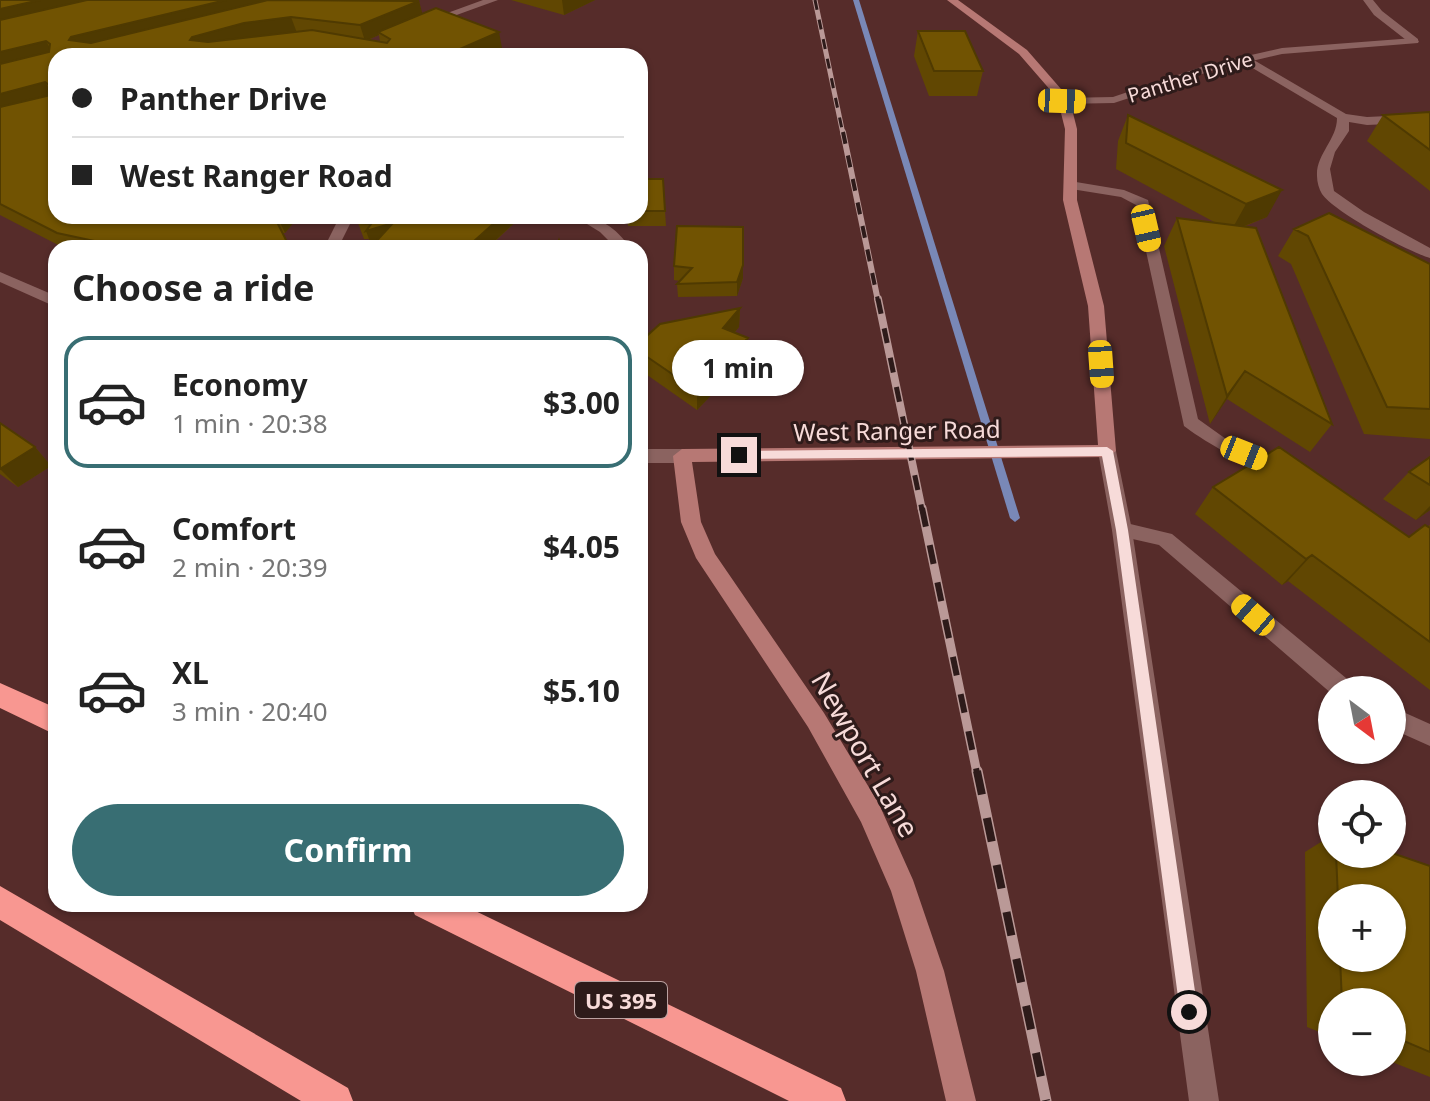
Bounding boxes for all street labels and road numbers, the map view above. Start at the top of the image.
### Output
street label: Panther Drive [1124,45,1256,109]
street label: West Ranger Road [793,412,1001,448]
street label: Newport Lane [803,664,929,844]
road number: US 395 [575,982,667,1018]

